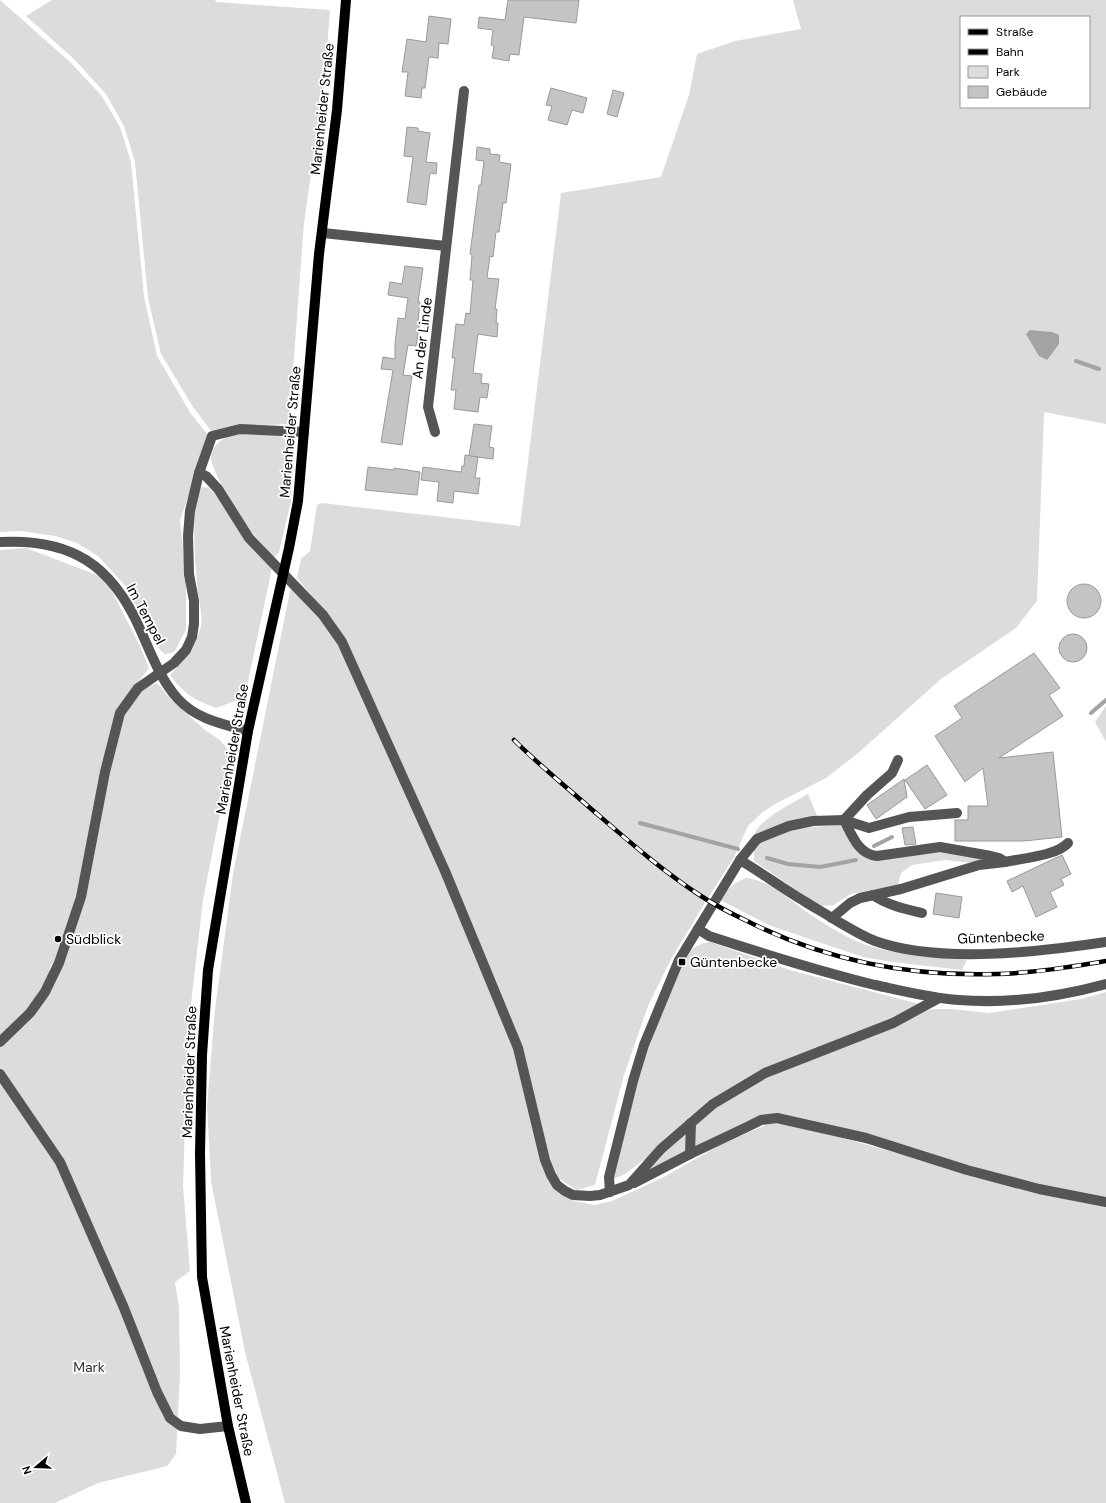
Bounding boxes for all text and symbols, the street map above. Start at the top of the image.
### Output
legend [960,16,1090,108]
text: Straße [996,24,1033,40]
street label: Marienheider Straße [306,42,338,176]
text: Bahn [996,44,1024,60]
text: Park [996,64,1020,80]
text: Gebäude [996,84,1047,100]
street label: An der Linde [408,296,436,380]
street label: Marienheider Straße [275,365,305,499]
street label: Im Tempel [122,580,170,648]
street label: Marienheider Straße [212,682,252,816]
street label: Güntenbecke [957,926,1045,948]
place label: Südblick [66,930,121,948]
marker: Südblick [53,934,63,944]
place label: Güntenbecke [690,953,777,971]
marker: Güntenbecke [677,957,687,967]
street label: Marienheider Straße [178,1006,200,1138]
street label: Marienheider Straße [216,1324,258,1458]
park label: Mark [73,1358,105,1376]
north arrow [16,1447,56,1487]
text: N [19,1464,34,1476]

